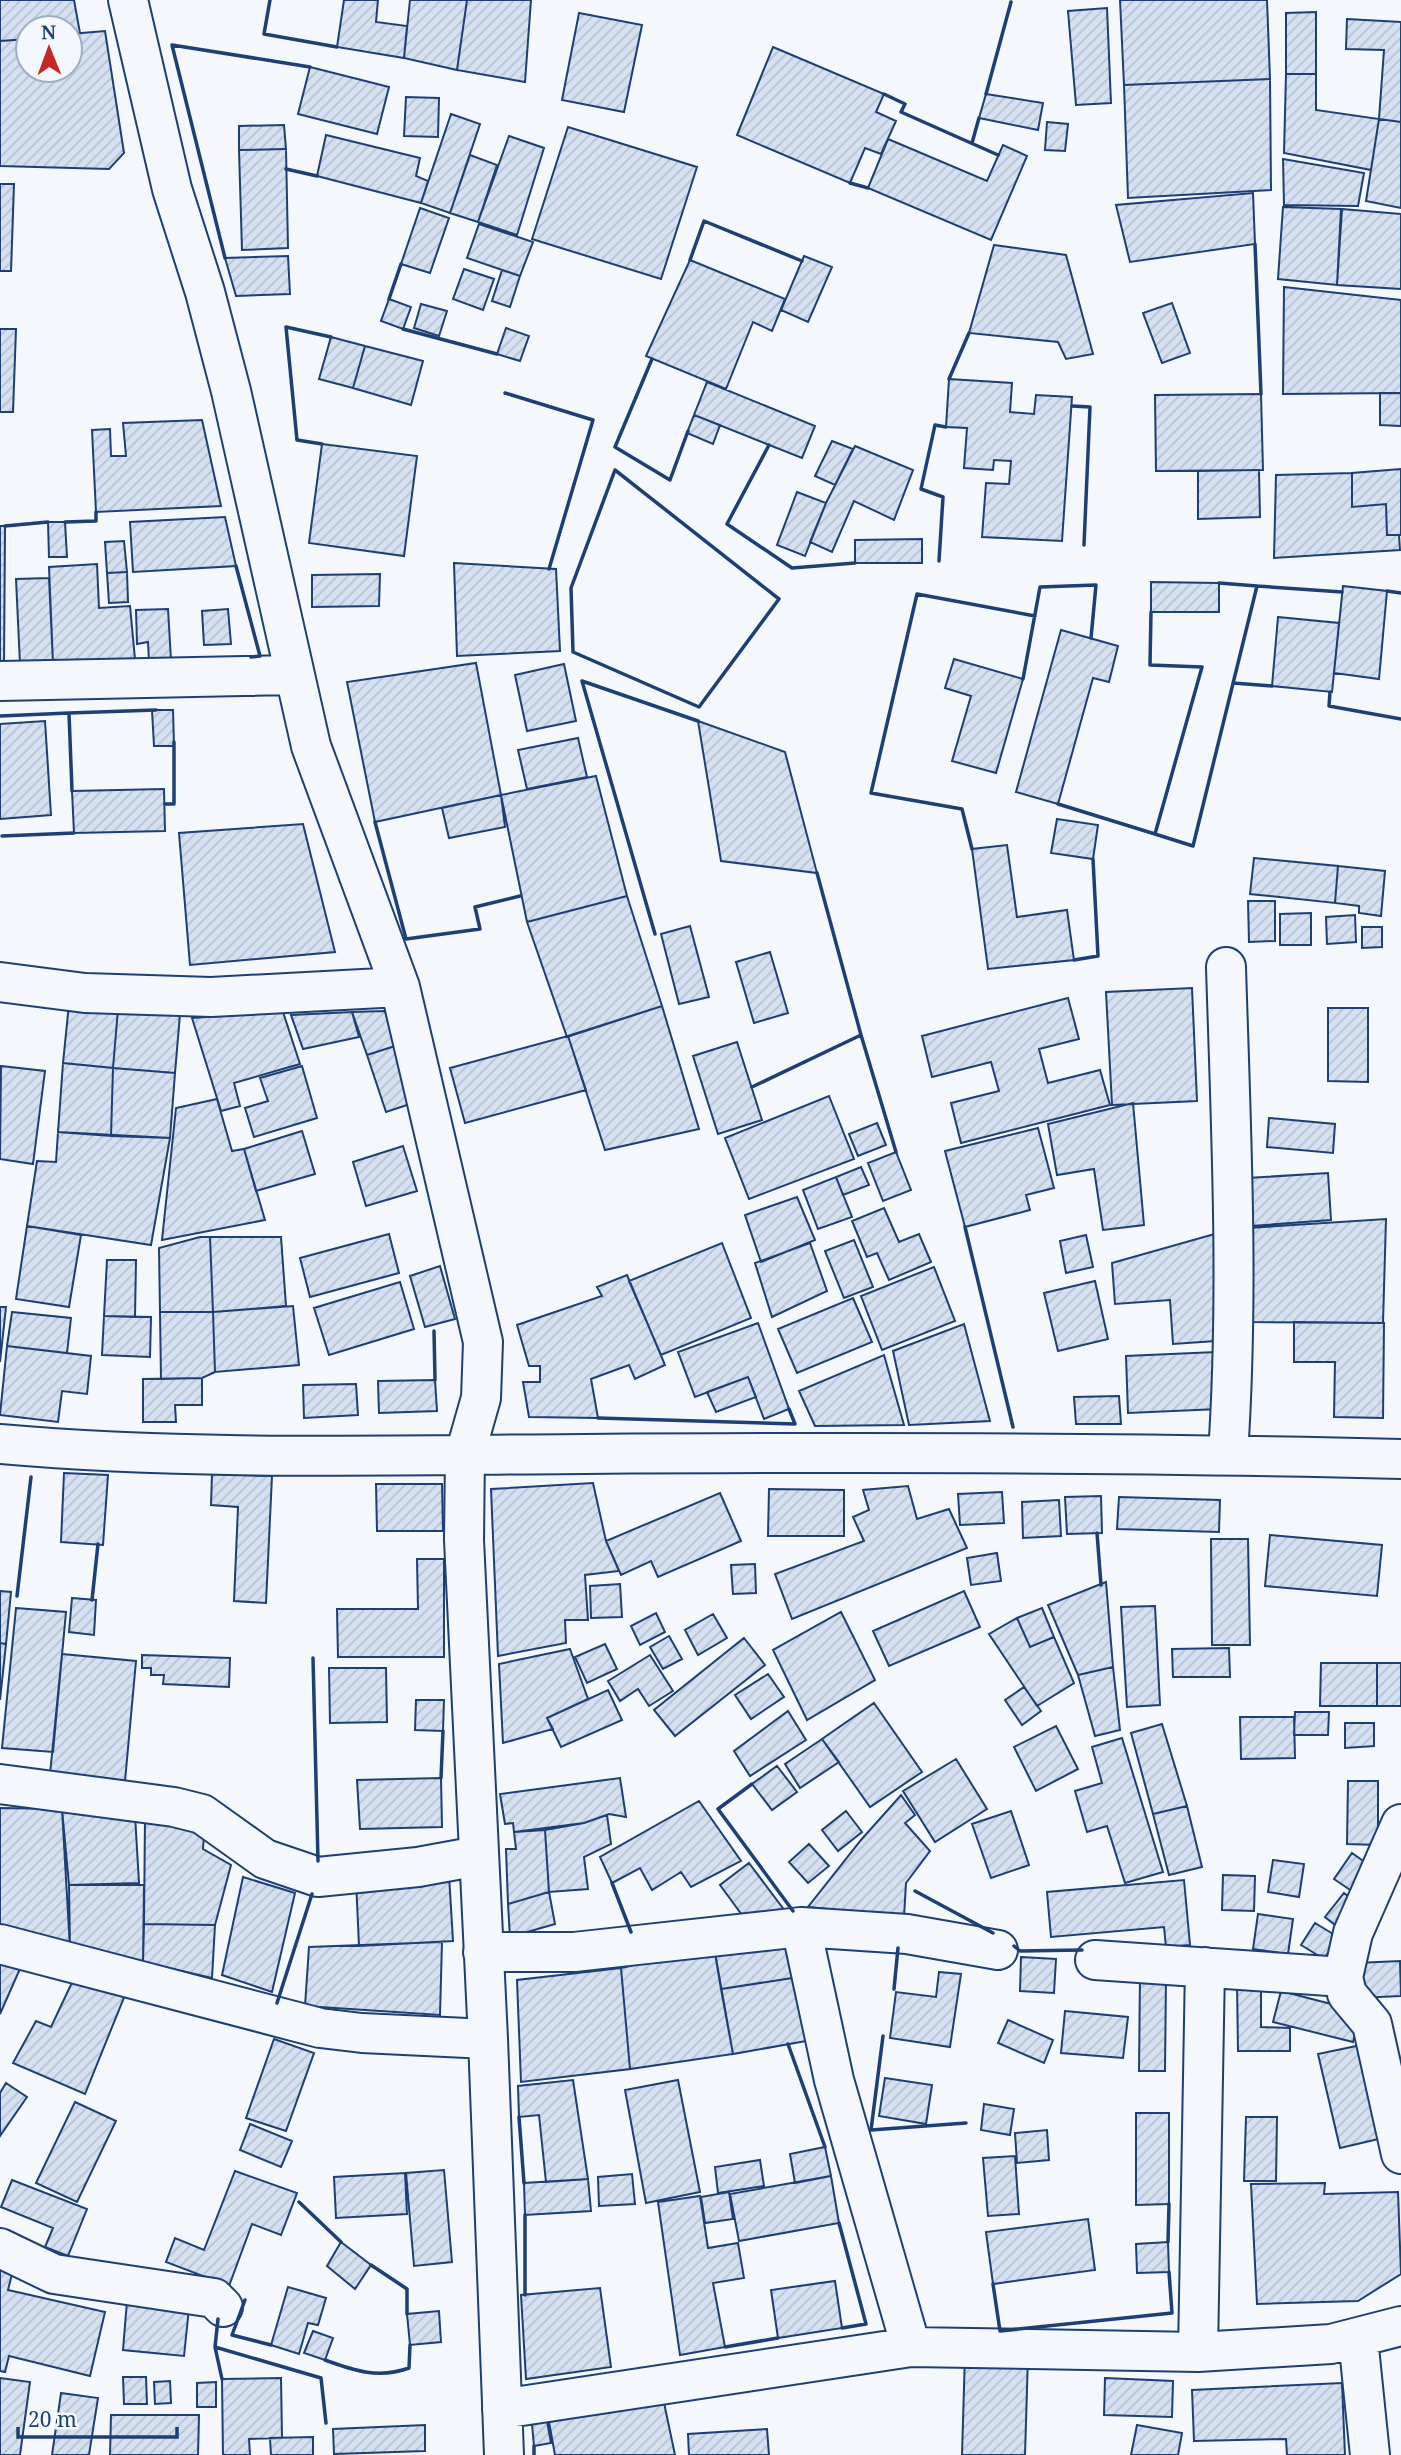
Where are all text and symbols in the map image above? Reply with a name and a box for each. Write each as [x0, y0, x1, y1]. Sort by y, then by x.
north arrow [14, 14, 84, 84]
text: N [41, 19, 56, 45]
scale bar [18, 2396, 177, 2440]
text: 20 m [28, 2405, 77, 2433]

